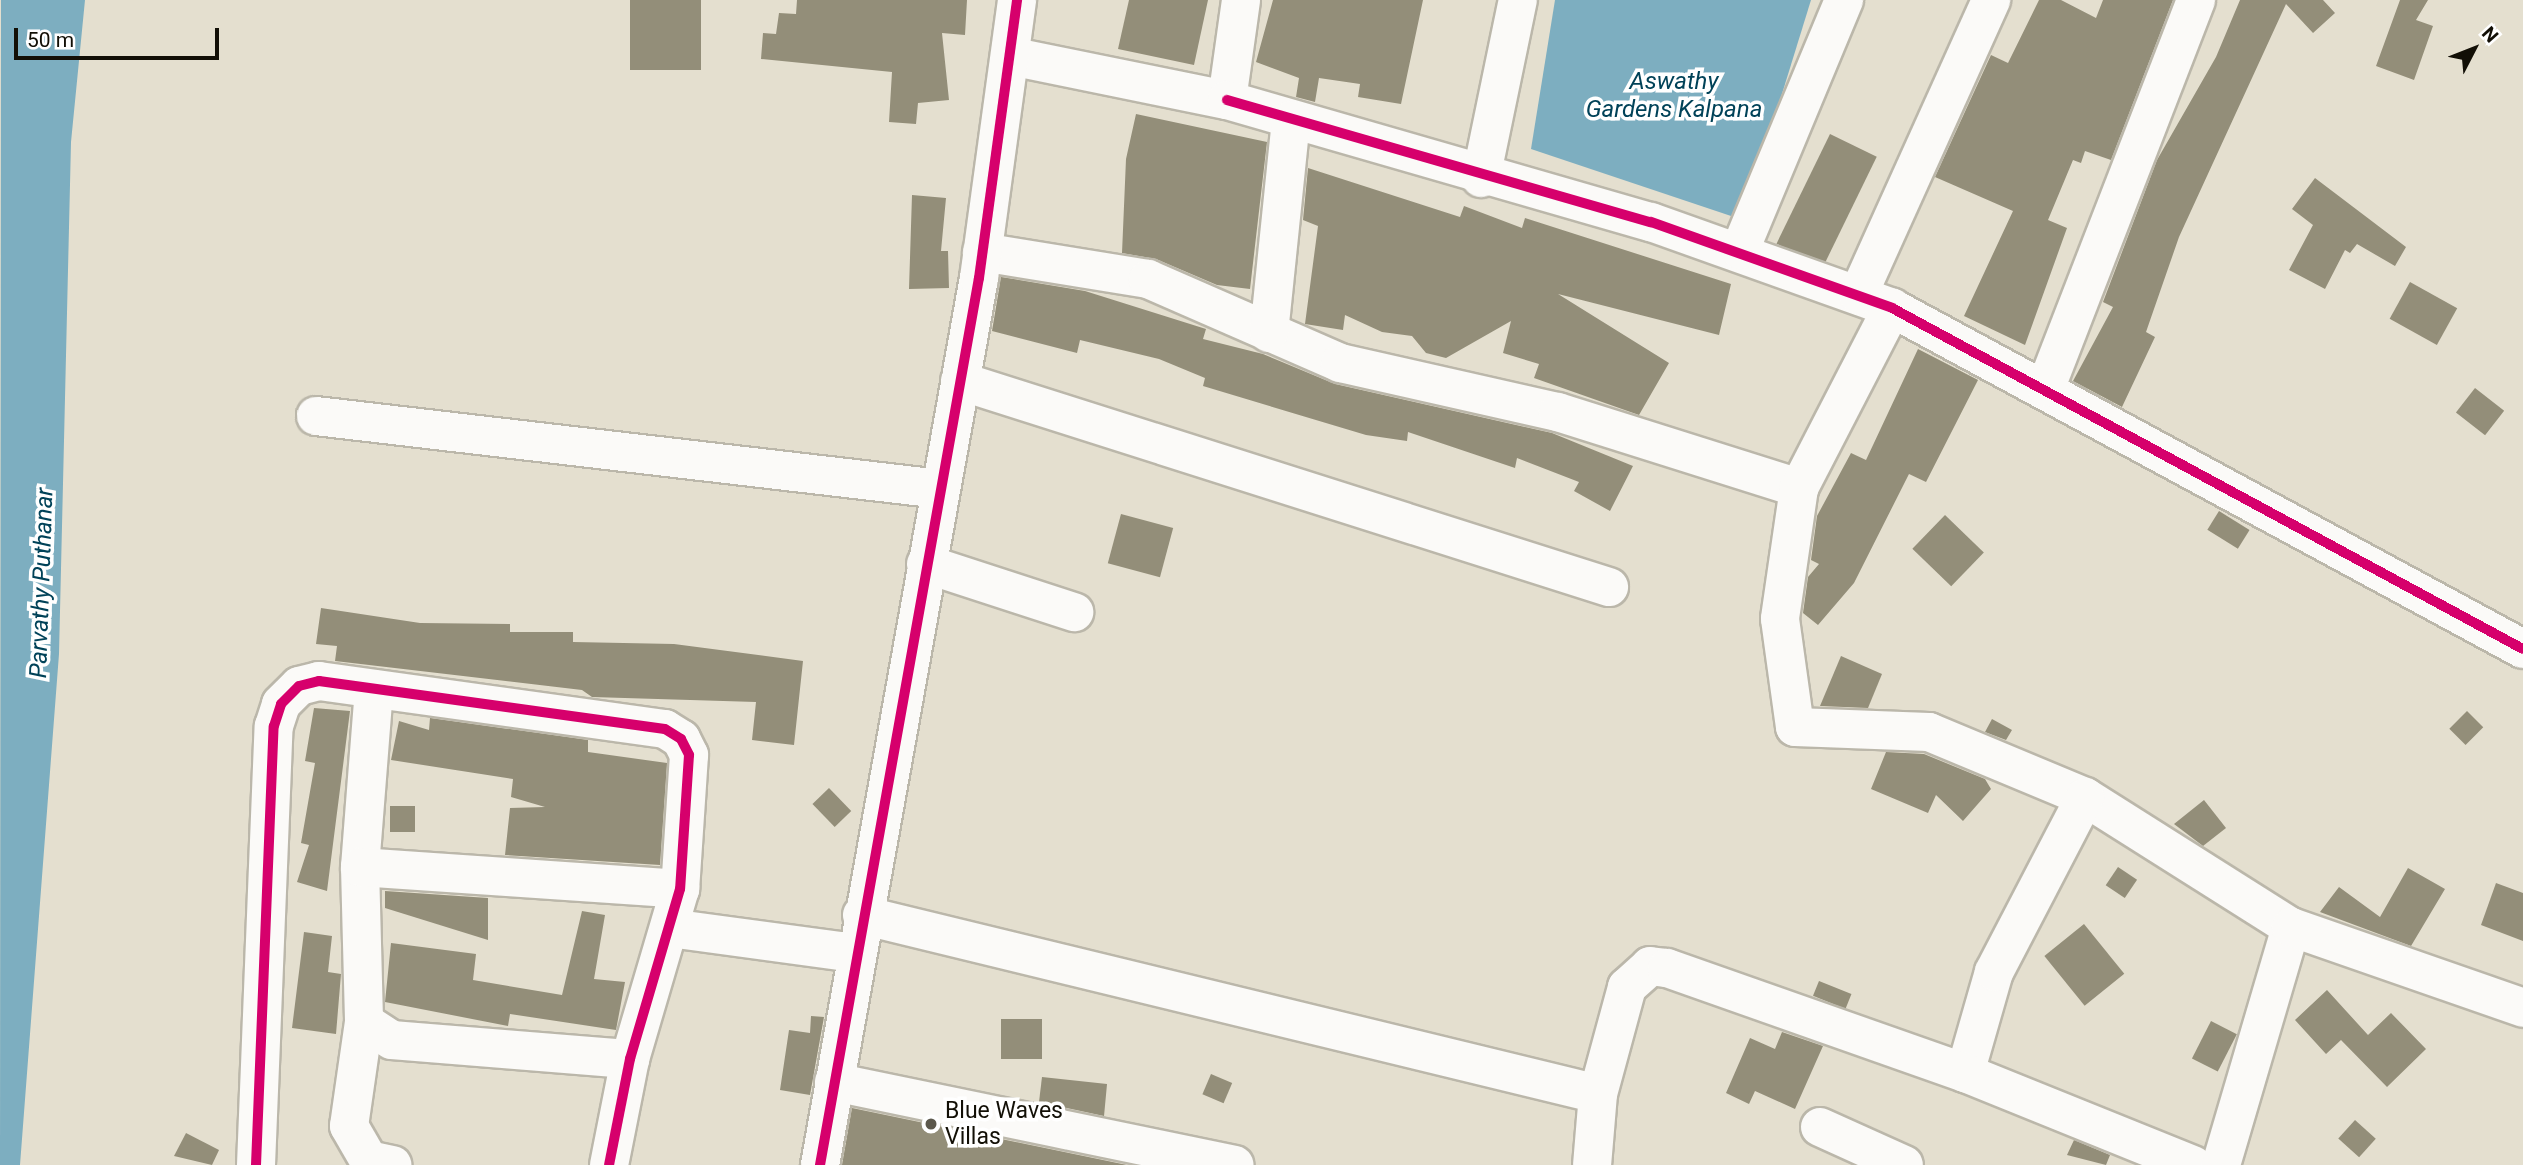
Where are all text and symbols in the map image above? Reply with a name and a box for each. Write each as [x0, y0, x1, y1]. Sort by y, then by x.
scale bar [18, 14, 222, 58]
north arrow [2439, 14, 2509, 84]
text: N [2477, 22, 2503, 47]
text: 50 m [27, 28, 74, 52]
water label: Aswathy Gardens Kalpana [1586, 68, 1762, 124]
water label: Parvathy Puthanar [24, 487, 60, 679]
place label: Blue Waves Villas [945, 1097, 1063, 1151]
marker: Blue Waves Villas [923, 1116, 939, 1132]

